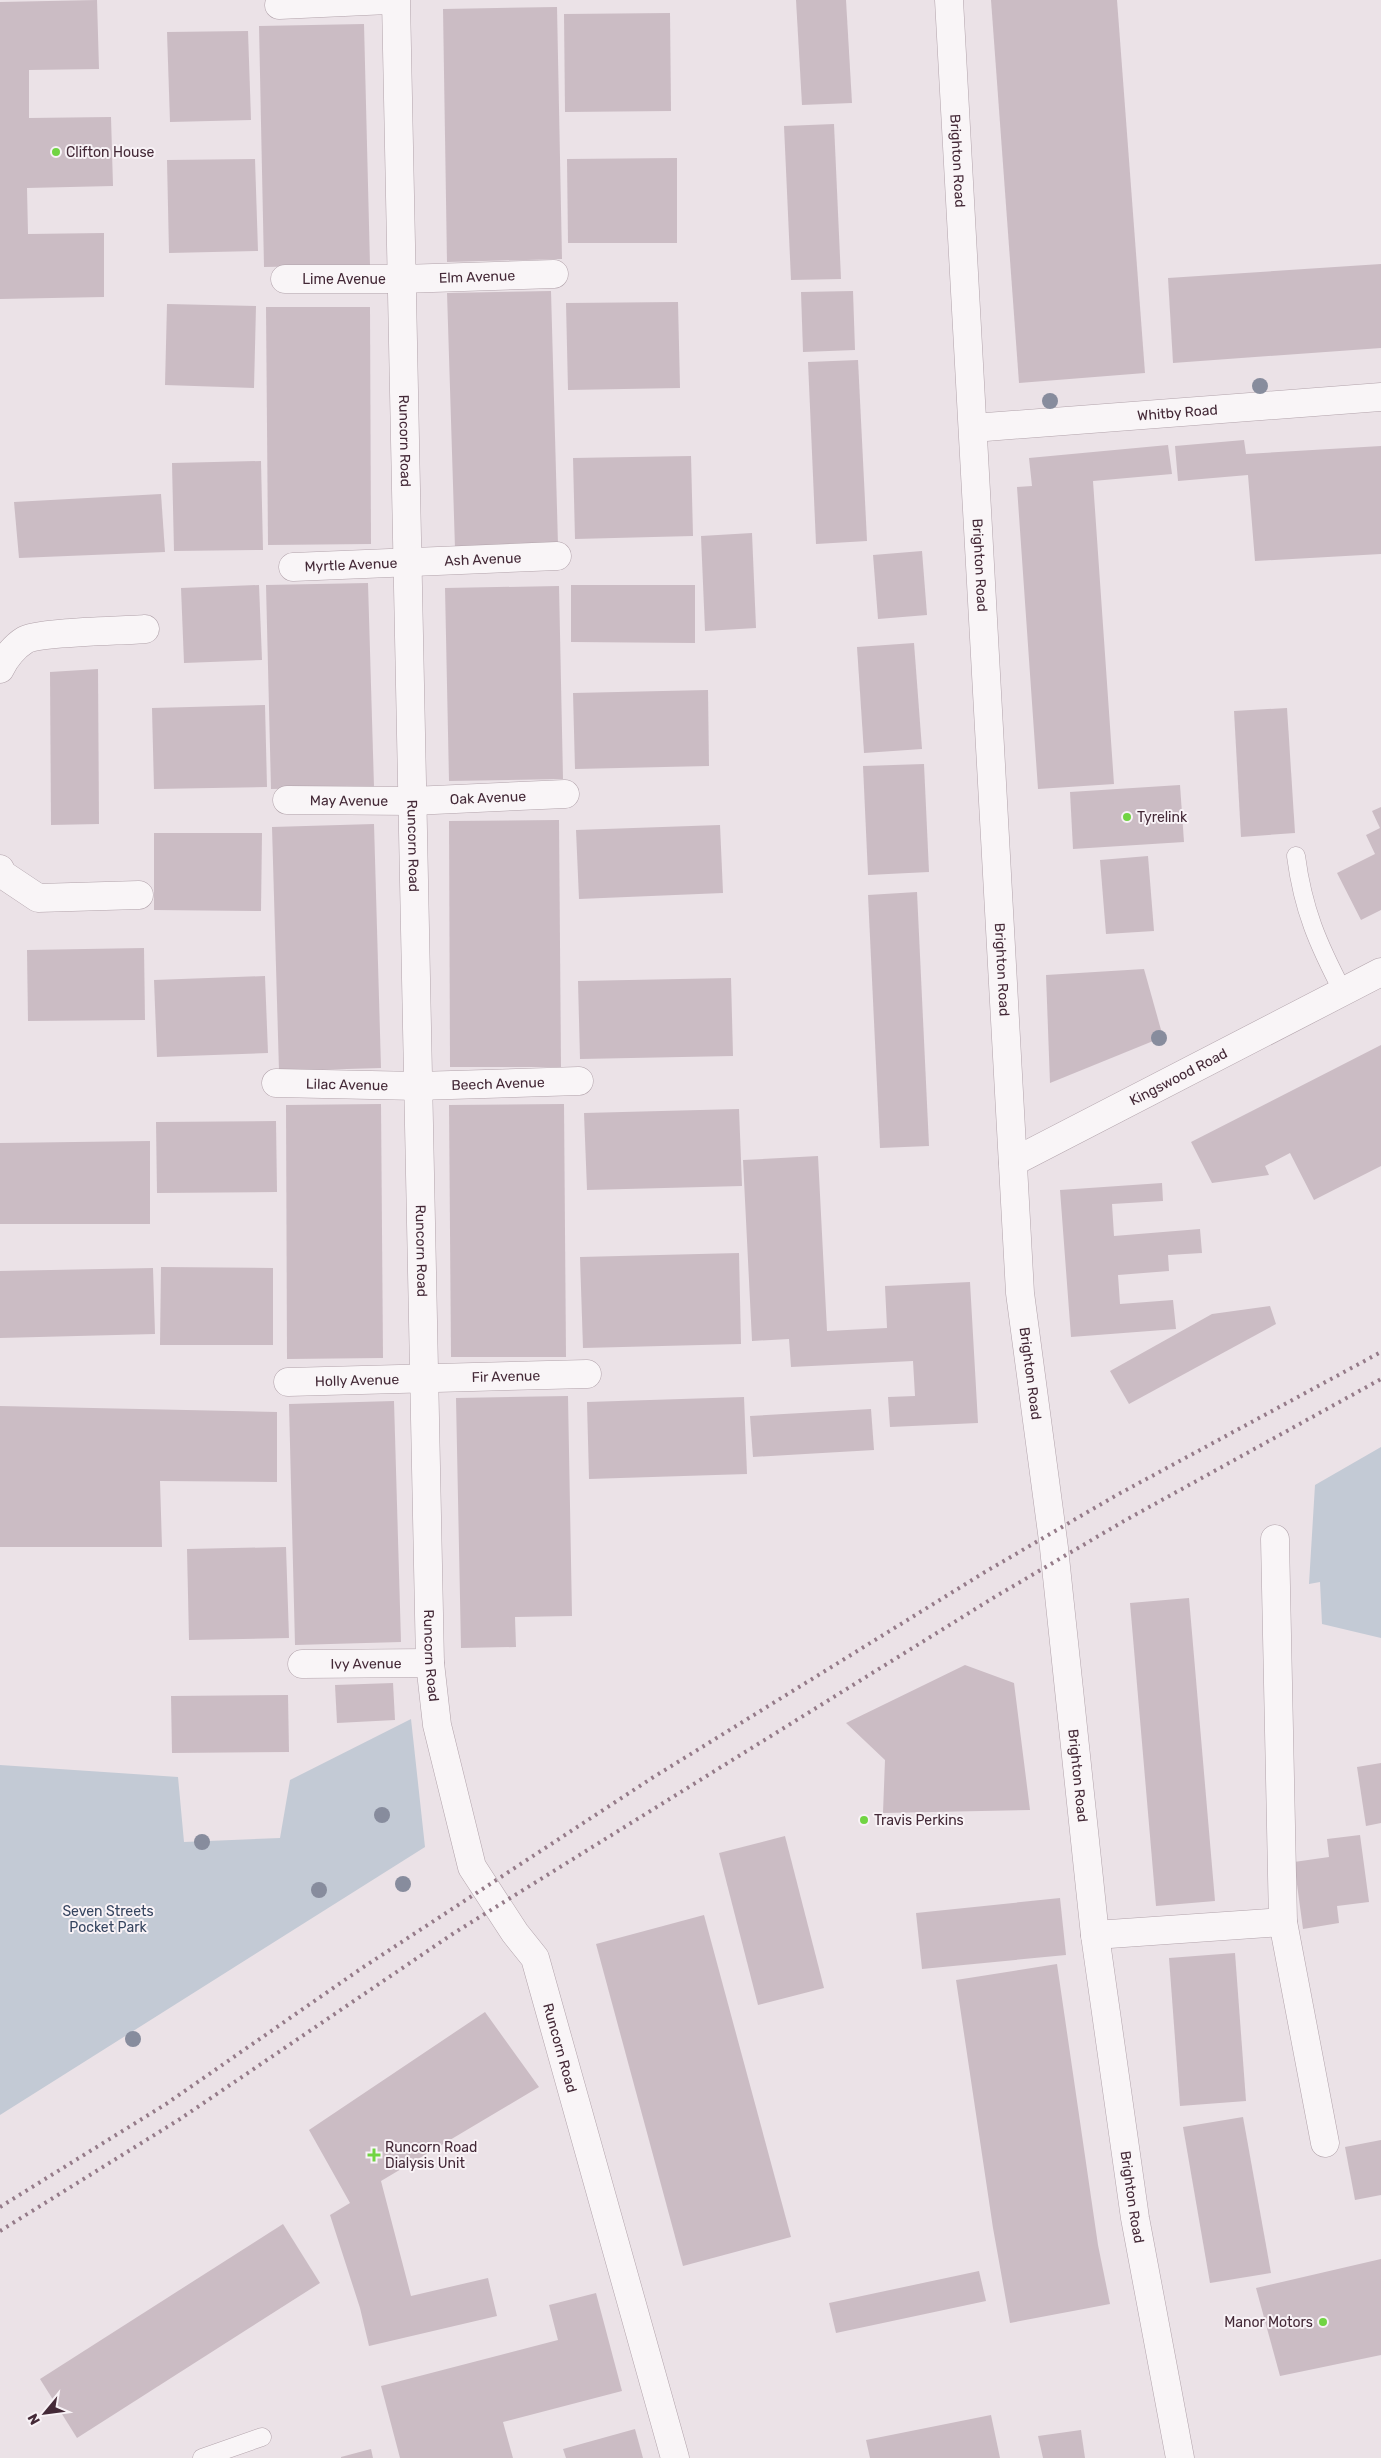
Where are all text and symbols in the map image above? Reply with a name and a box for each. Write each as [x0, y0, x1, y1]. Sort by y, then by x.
street label: Brighton Road [947, 114, 969, 208]
place label: Clifton House [66, 144, 155, 161]
marker: Clifton House [50, 146, 62, 158]
street label: Elm Avenue [438, 267, 516, 286]
street label: Lime Avenue [302, 271, 386, 288]
street label: Runcorn Road [396, 395, 414, 487]
street label: Whitby Road [1137, 401, 1218, 424]
street label: Brighton Road [969, 518, 991, 612]
street label: Ash Avenue [444, 549, 522, 569]
street label: Myrtle Avenue [304, 554, 398, 575]
street label: Oak Avenue [449, 787, 527, 808]
street label: May Avenue [310, 792, 388, 809]
street label: Runcorn Road [404, 799, 423, 892]
place label: Tyrelink [1137, 809, 1188, 826]
marker: Tyrelink [1121, 811, 1133, 823]
street label: Brighton Road [991, 922, 1013, 1017]
street label: Kingswood Road [1127, 1044, 1230, 1109]
street label: Beech Avenue [451, 1074, 545, 1093]
street label: Lilac Avenue [306, 1075, 388, 1094]
street label: Runcorn Road [412, 1204, 431, 1297]
street label: Brighton Road [1016, 1326, 1045, 1421]
street label: Fir Avenue [471, 1367, 541, 1386]
street label: Holly Avenue [315, 1371, 400, 1390]
street label: Runcorn Road [420, 1609, 443, 1703]
street label: Ivy Avenue [330, 1655, 402, 1672]
street label: Brighton Road [1065, 1728, 1091, 1823]
place label: Travis Perkins [874, 1812, 964, 1829]
marker: Travis Perkins [858, 1814, 870, 1826]
park label: Seven Streets Pocket Park [62, 1903, 154, 1936]
street label: Runcorn Road [540, 2001, 581, 2095]
place label: Runcorn Road Dialysis Unit [385, 2139, 477, 2172]
marker: Runcorn Road Dialysis Unit [367, 2148, 381, 2162]
street label: Brighton Road [1117, 2150, 1148, 2245]
place label: Manor Motors [1224, 2314, 1313, 2331]
marker: Manor Motors [1317, 2316, 1329, 2328]
north arrow [20, 2388, 70, 2438]
text: N [24, 2411, 44, 2428]

